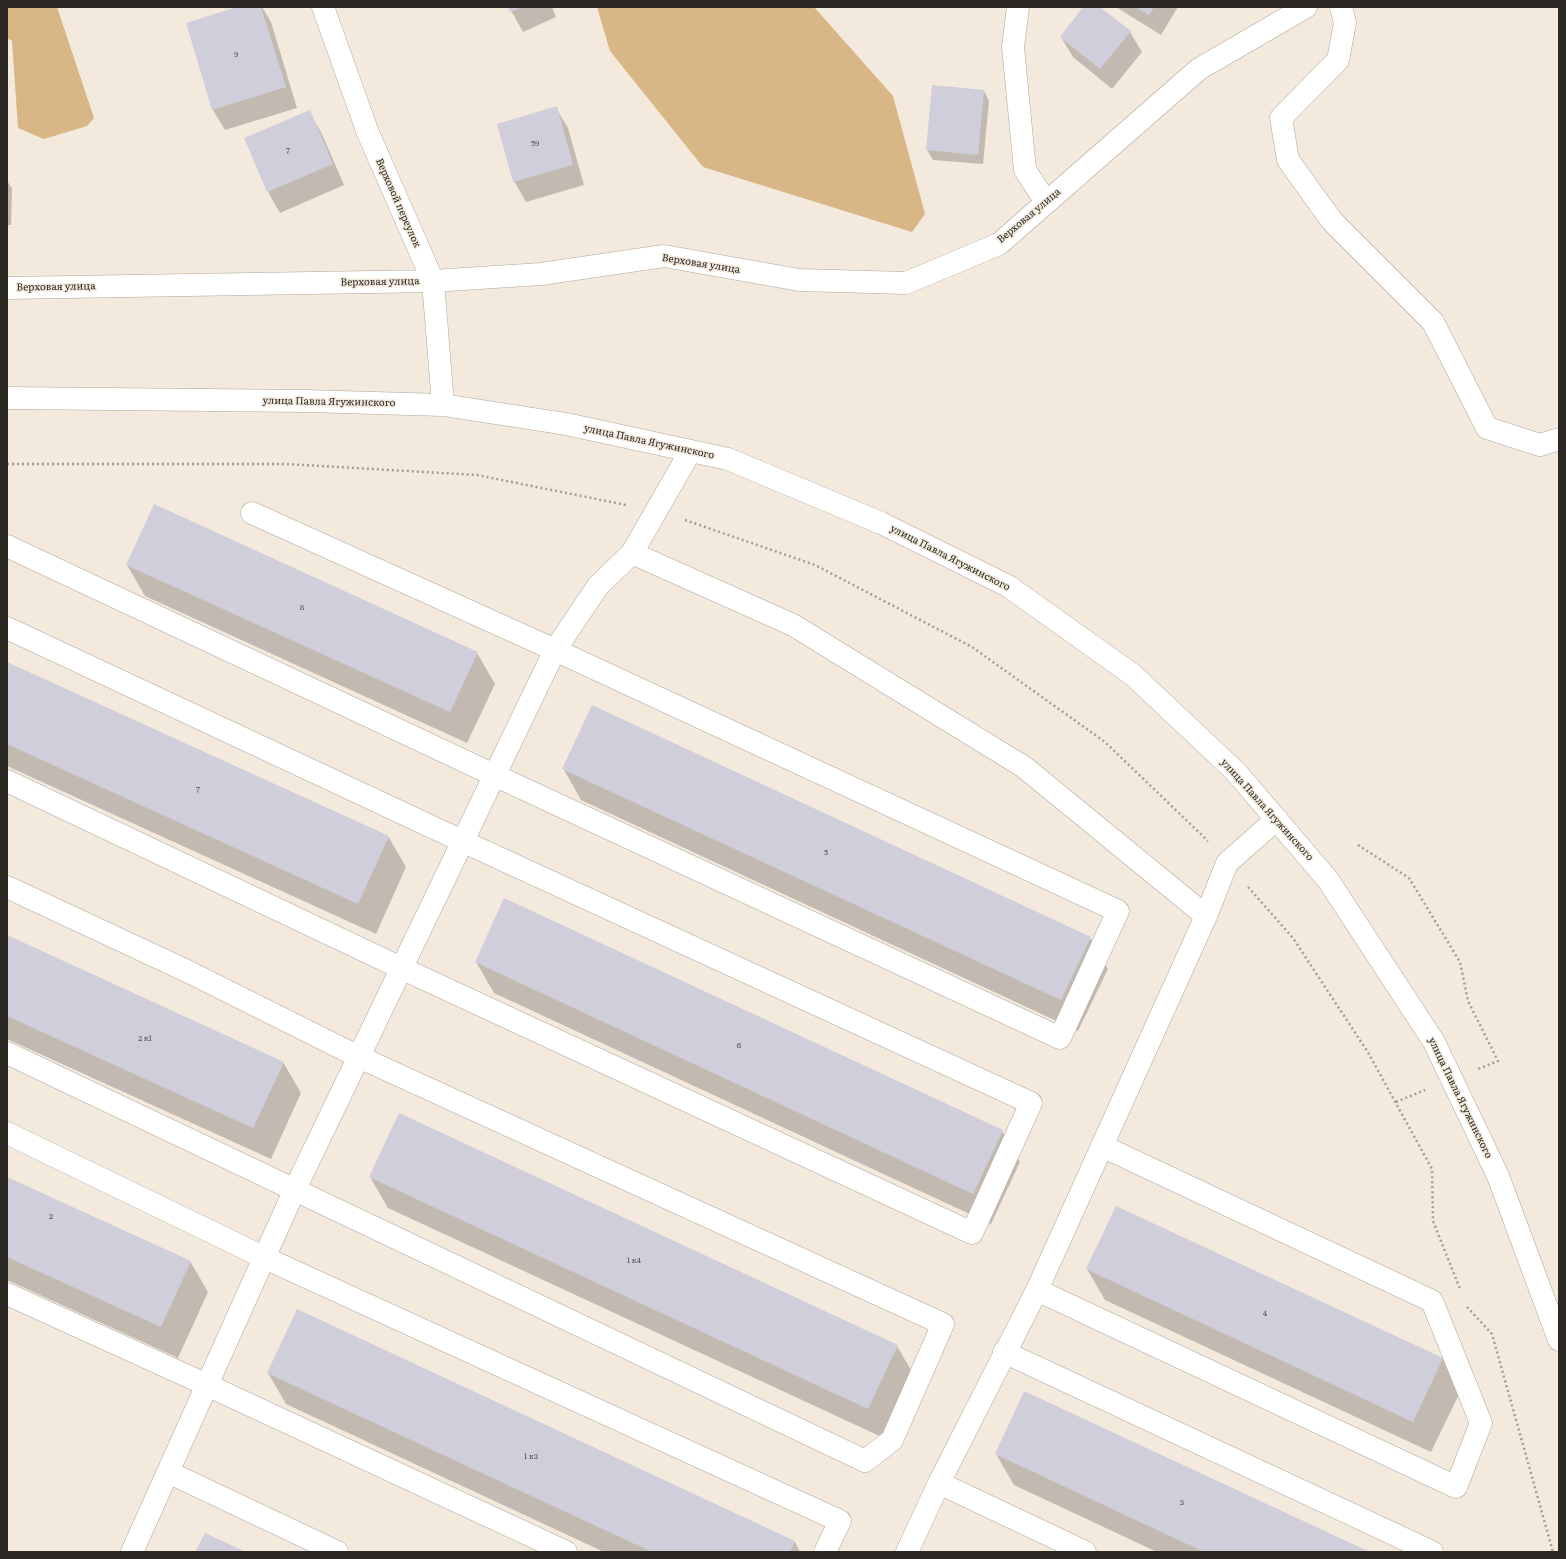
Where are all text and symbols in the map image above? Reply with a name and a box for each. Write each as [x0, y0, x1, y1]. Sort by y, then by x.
house number: 9 [234, 50, 238, 60]
house number: 59 [531, 139, 539, 149]
house number: 7 [286, 146, 290, 156]
street label: Верховой переулок [373, 157, 423, 249]
street label: Верховая улица [995, 186, 1063, 246]
street label: Верховая улица [661, 252, 741, 276]
street label: Верховая улица [340, 275, 420, 289]
street label: Верховая улица [16, 280, 96, 294]
street label: улица Павла Ягужинского [262, 395, 396, 409]
street label: улица Павла Ягужинского [583, 422, 715, 462]
street label: улица Павла Ягужинского [888, 522, 1012, 594]
house number: 8 [300, 603, 304, 613]
street label: улица Павла Ягужинского [1218, 757, 1316, 863]
house number: 7 [196, 785, 200, 795]
house number: 5 [824, 848, 828, 858]
house number: 2 к1 [138, 1034, 152, 1044]
street label: улица Павла Ягужинского [1425, 1036, 1495, 1160]
house number: 6 [737, 1041, 741, 1051]
house number: 2 [49, 1212, 53, 1222]
house number: 1 к4 [627, 1256, 641, 1266]
house number: 4 [1263, 1309, 1267, 1319]
house number: 1 к3 [524, 1452, 538, 1462]
house number: 3 [1180, 1498, 1184, 1508]

